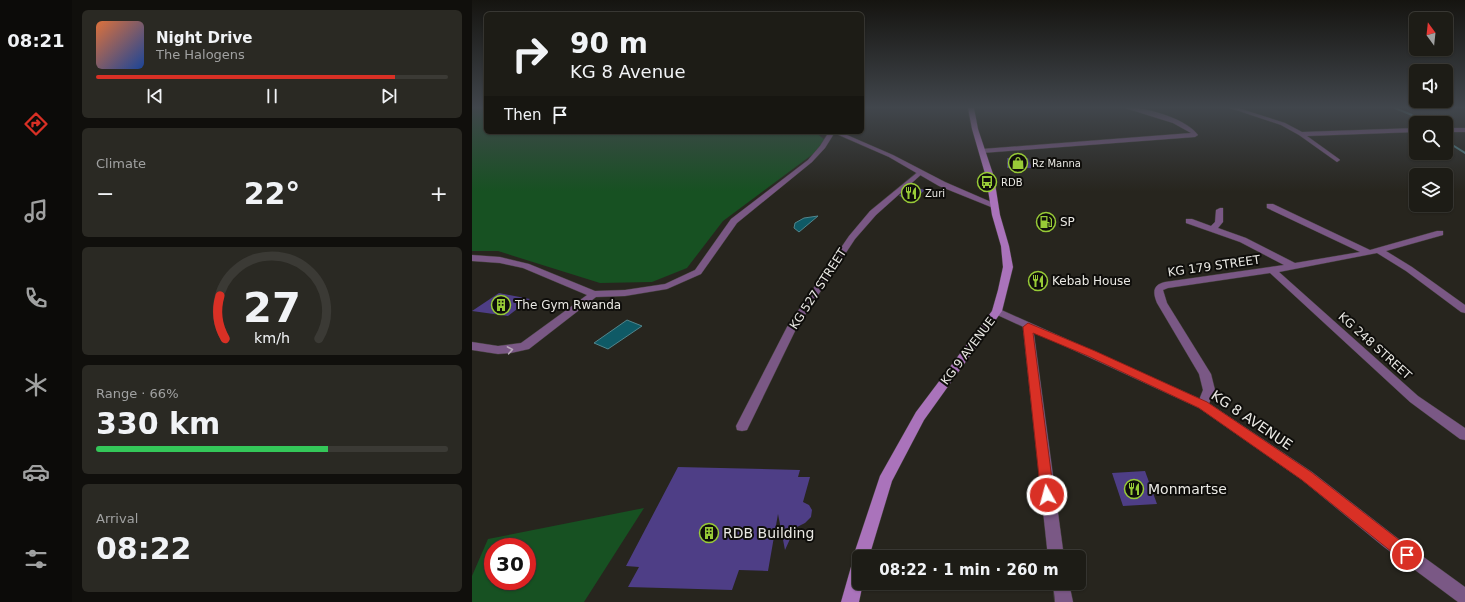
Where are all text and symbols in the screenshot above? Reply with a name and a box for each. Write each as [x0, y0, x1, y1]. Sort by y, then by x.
north arrow [1409, 12, 1453, 56]
map controls [1409, 12, 1453, 212]
text: 90 m [570, 27, 648, 60]
icon: right [504, 28, 556, 80]
text: Night Drive [156, 29, 252, 47]
text: 08:21 [7, 30, 65, 51]
text: The Halogens [156, 47, 245, 62]
text: KG 8 Avenue [570, 61, 686, 82]
button: sound [1409, 64, 1453, 108]
icon: previous [144, 85, 166, 107]
icon: pause [261, 85, 283, 107]
icon: next [378, 85, 400, 107]
icon: arrive [549, 104, 571, 126]
text: Then [504, 106, 541, 124]
icon: directions [22, 110, 50, 138]
button: search [1409, 116, 1453, 160]
shop icon: Rz Manna [1007, 152, 1029, 174]
text: Climate [96, 156, 146, 171]
place label: Rz Manna [1032, 158, 1081, 169]
button: layers [1409, 168, 1453, 212]
bus stop icon: RDB [976, 171, 998, 193]
text: 22° [244, 176, 300, 211]
place label: RDB [1001, 177, 1023, 188]
text: − [96, 181, 114, 206]
text: + [430, 181, 448, 206]
restaurant icon: Zuri [900, 182, 922, 204]
place label: Zuri [925, 188, 945, 199]
icon: music [22, 197, 50, 225]
fuel station icon: SP [1035, 211, 1057, 233]
place label: SP [1060, 215, 1075, 229]
street label: KG 527 STREET [787, 245, 850, 332]
street label: KG 179 STREET [1167, 252, 1262, 279]
restaurant icon: Kebab House [1027, 270, 1049, 292]
place label: Kebab House [1052, 274, 1131, 288]
text: 27 [243, 283, 301, 332]
icon: phone [22, 284, 50, 312]
building icon: The Gym Rwanda [490, 294, 512, 316]
place label: The Gym Rwanda [514, 298, 621, 312]
street label: KG 248 STREET [1336, 310, 1415, 383]
street label: KG 9 AVENUE [938, 314, 998, 388]
text: km/h [254, 330, 290, 346]
one-way arrow [507, 346, 514, 354]
icon: climate [22, 371, 50, 399]
text: Range · 66% [96, 386, 179, 401]
street label: KG 8 AVENUE [1208, 387, 1296, 453]
text: 330 km [96, 406, 220, 441]
icon: car [22, 458, 50, 486]
position arrow [1026, 474, 1068, 516]
restaurant icon: Monmartse [1123, 478, 1145, 500]
place label: Monmartse [1148, 481, 1227, 497]
text: Arrival [96, 511, 138, 526]
building icon: RDB Building [698, 522, 720, 544]
place label: RDB Building [723, 525, 814, 541]
text: 08:22 [96, 531, 192, 566]
speed limit sign: 30 [484, 538, 536, 590]
pin [1390, 538, 1424, 572]
icon: arrive [1396, 544, 1418, 566]
icon: filters [22, 545, 50, 573]
text: 08:22 · 1 min · 260 m [879, 561, 1059, 579]

